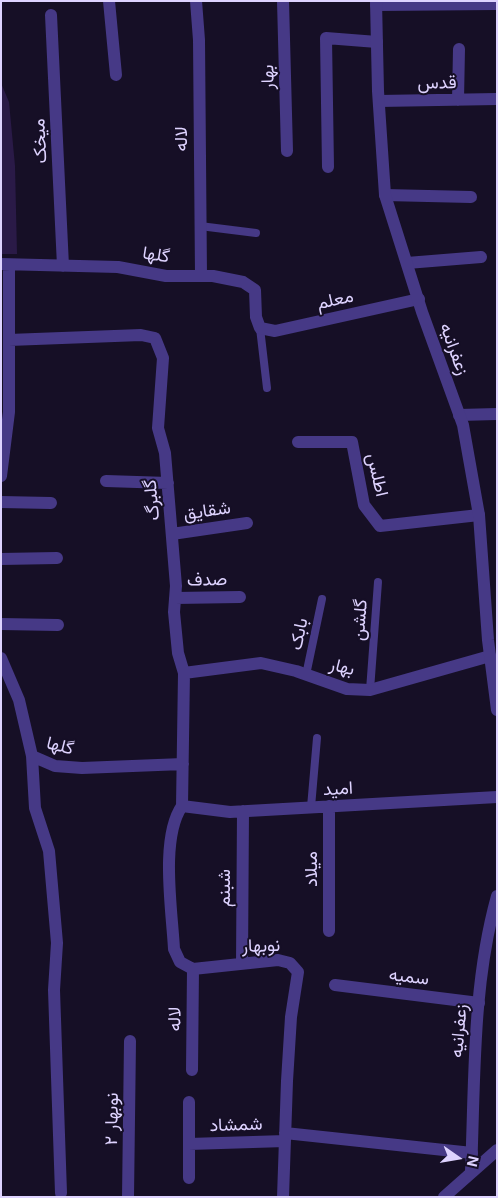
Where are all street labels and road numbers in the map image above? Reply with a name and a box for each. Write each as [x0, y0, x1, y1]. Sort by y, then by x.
street label: بهار [257, 64, 279, 90]
street label: قدس [417, 72, 457, 94]
street label: میخک [28, 118, 52, 164]
street label: لاله [171, 127, 193, 151]
street label: گلها [141, 242, 171, 268]
street label: معلم [315, 285, 355, 315]
street label: زعفرانیه [435, 320, 473, 378]
street label: اطلس [362, 451, 392, 499]
street label: گلبرگ [139, 479, 165, 521]
street label: شقایق [182, 497, 232, 525]
street label: صدف [187, 569, 227, 591]
street label: گلشن [348, 598, 372, 642]
street label: بابک [285, 616, 313, 652]
street label: بهار [327, 653, 357, 681]
street label: گلها [44, 732, 76, 760]
street label: امید [323, 777, 353, 801]
street label: میلاد [301, 851, 323, 887]
street label: شبنم [214, 869, 236, 907]
street label: نوبهار [241, 935, 281, 957]
street label: سمیه [388, 964, 430, 990]
street label: زعفرانیه [446, 1003, 472, 1059]
street label: لاله [164, 1006, 186, 1032]
street label: نوبهار ۲ [101, 1092, 123, 1146]
street label: شمشاد [209, 1113, 263, 1137]

